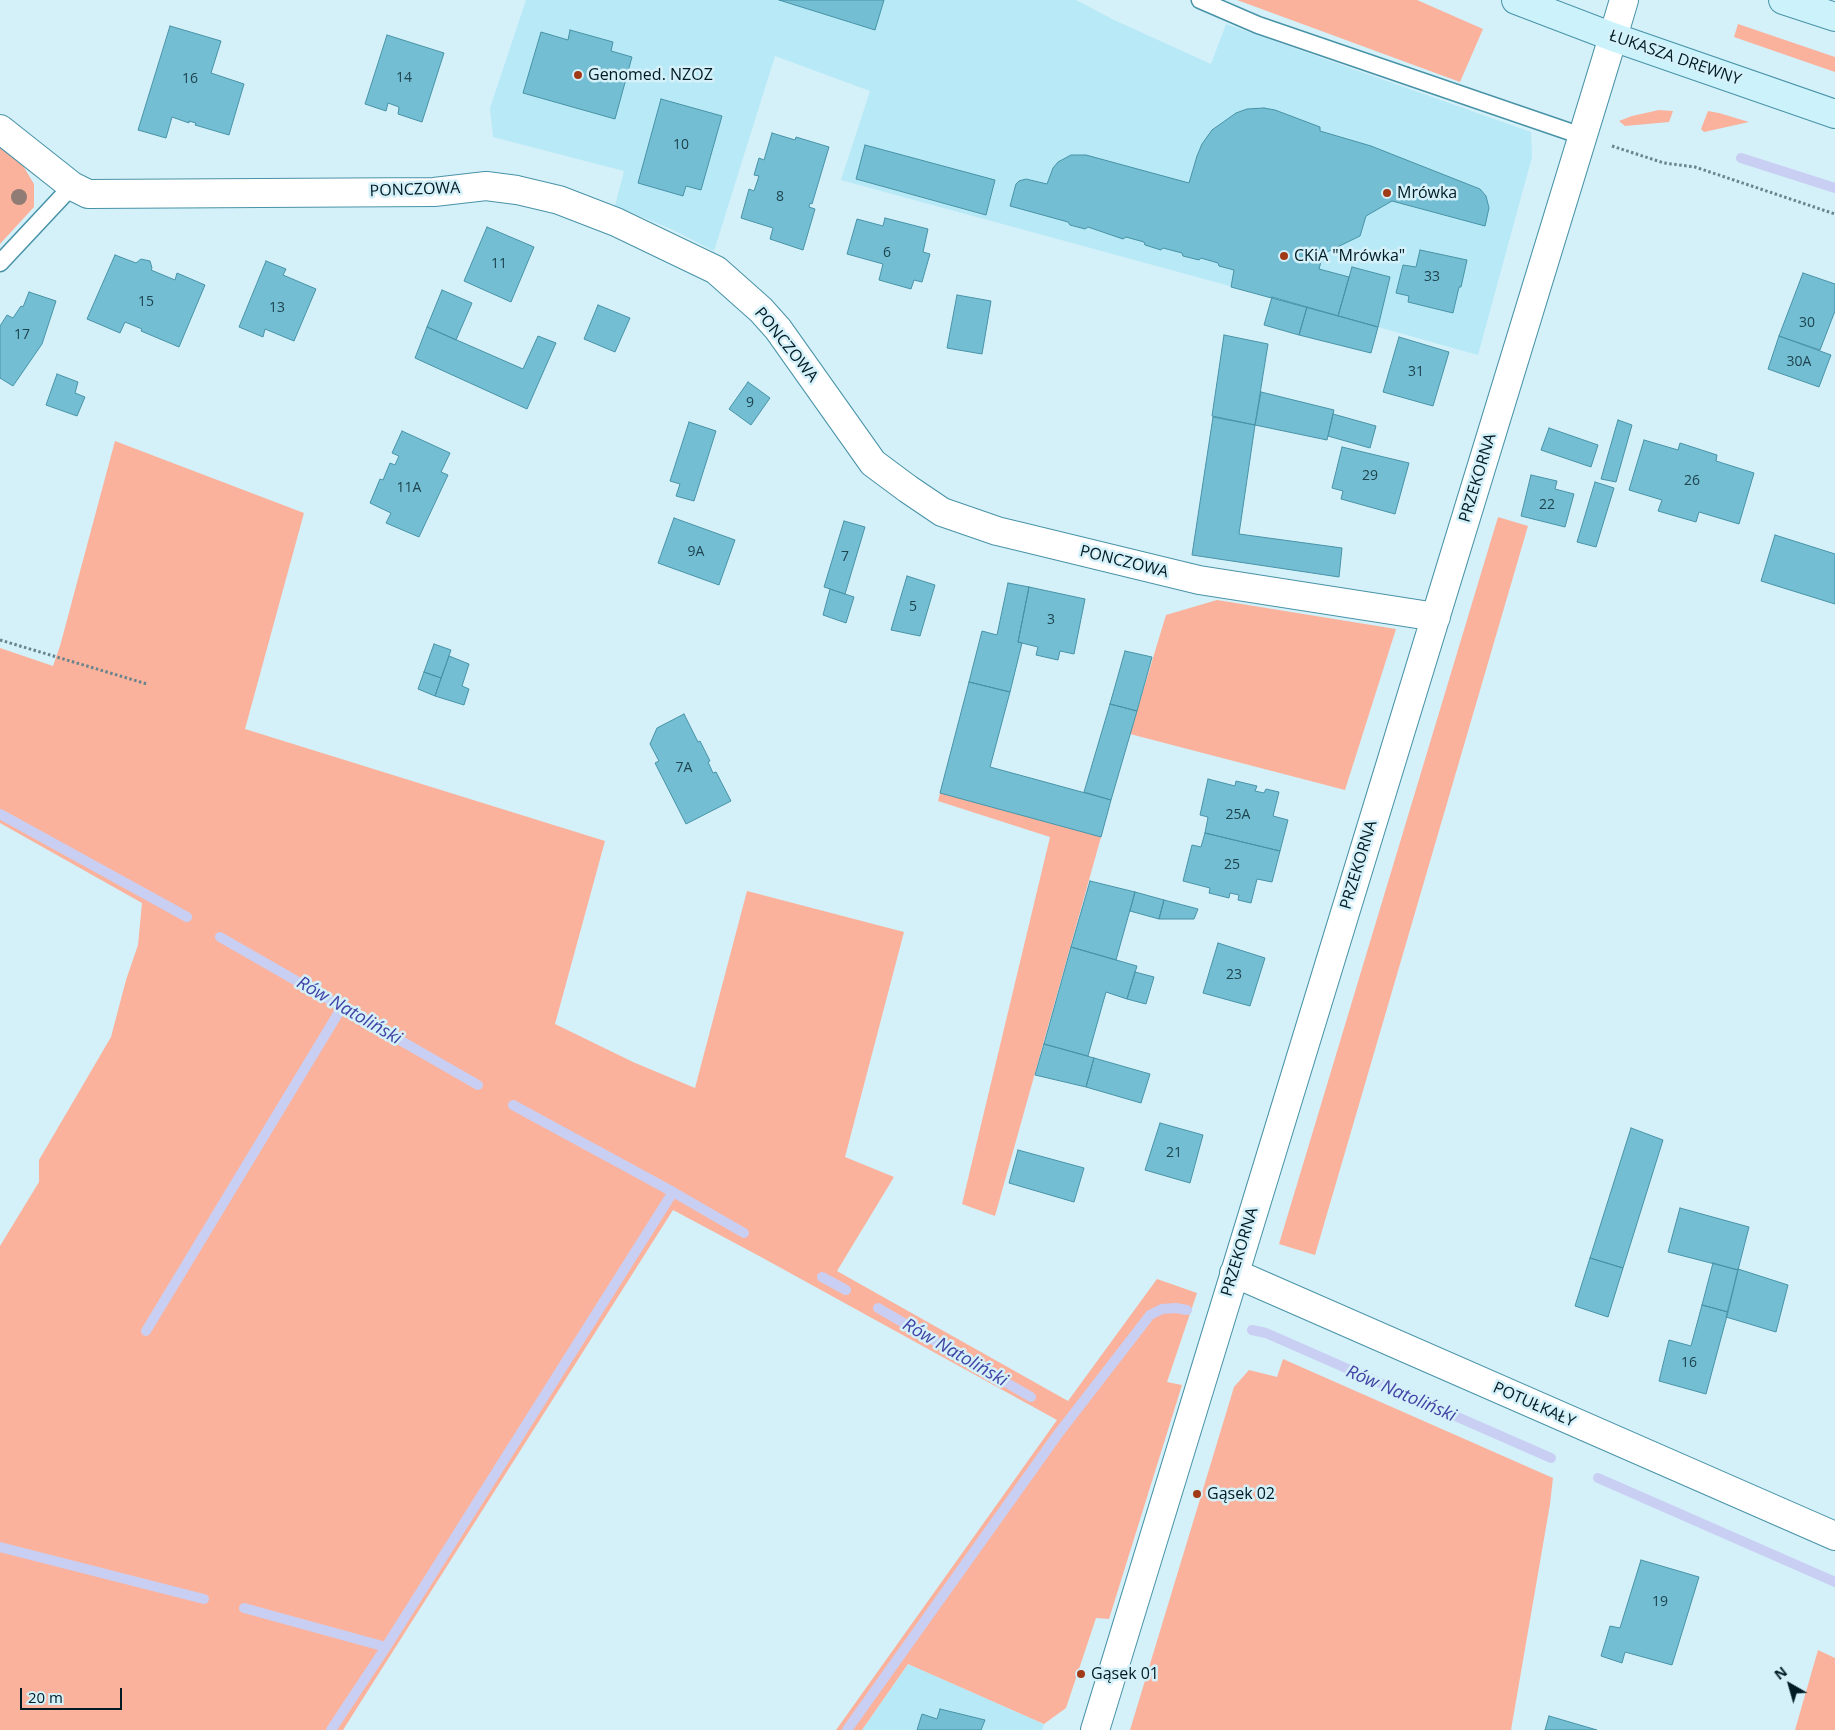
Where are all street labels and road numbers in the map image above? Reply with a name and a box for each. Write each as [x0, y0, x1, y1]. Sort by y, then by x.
street label: ŁUKASZA DREWNY [1607, 26, 1743, 90]
street label: PONCZOWA [369, 179, 461, 201]
street label: PONCZOWA [750, 304, 822, 386]
street label: PRZEKORNA [1455, 431, 1501, 525]
street label: PONCZOWA [1078, 542, 1170, 582]
street label: PRZEKORNA [1336, 818, 1382, 912]
street label: PRZEKORNA [1217, 1205, 1263, 1299]
street label: POTUŁKAŁY [1490, 1378, 1578, 1432]

